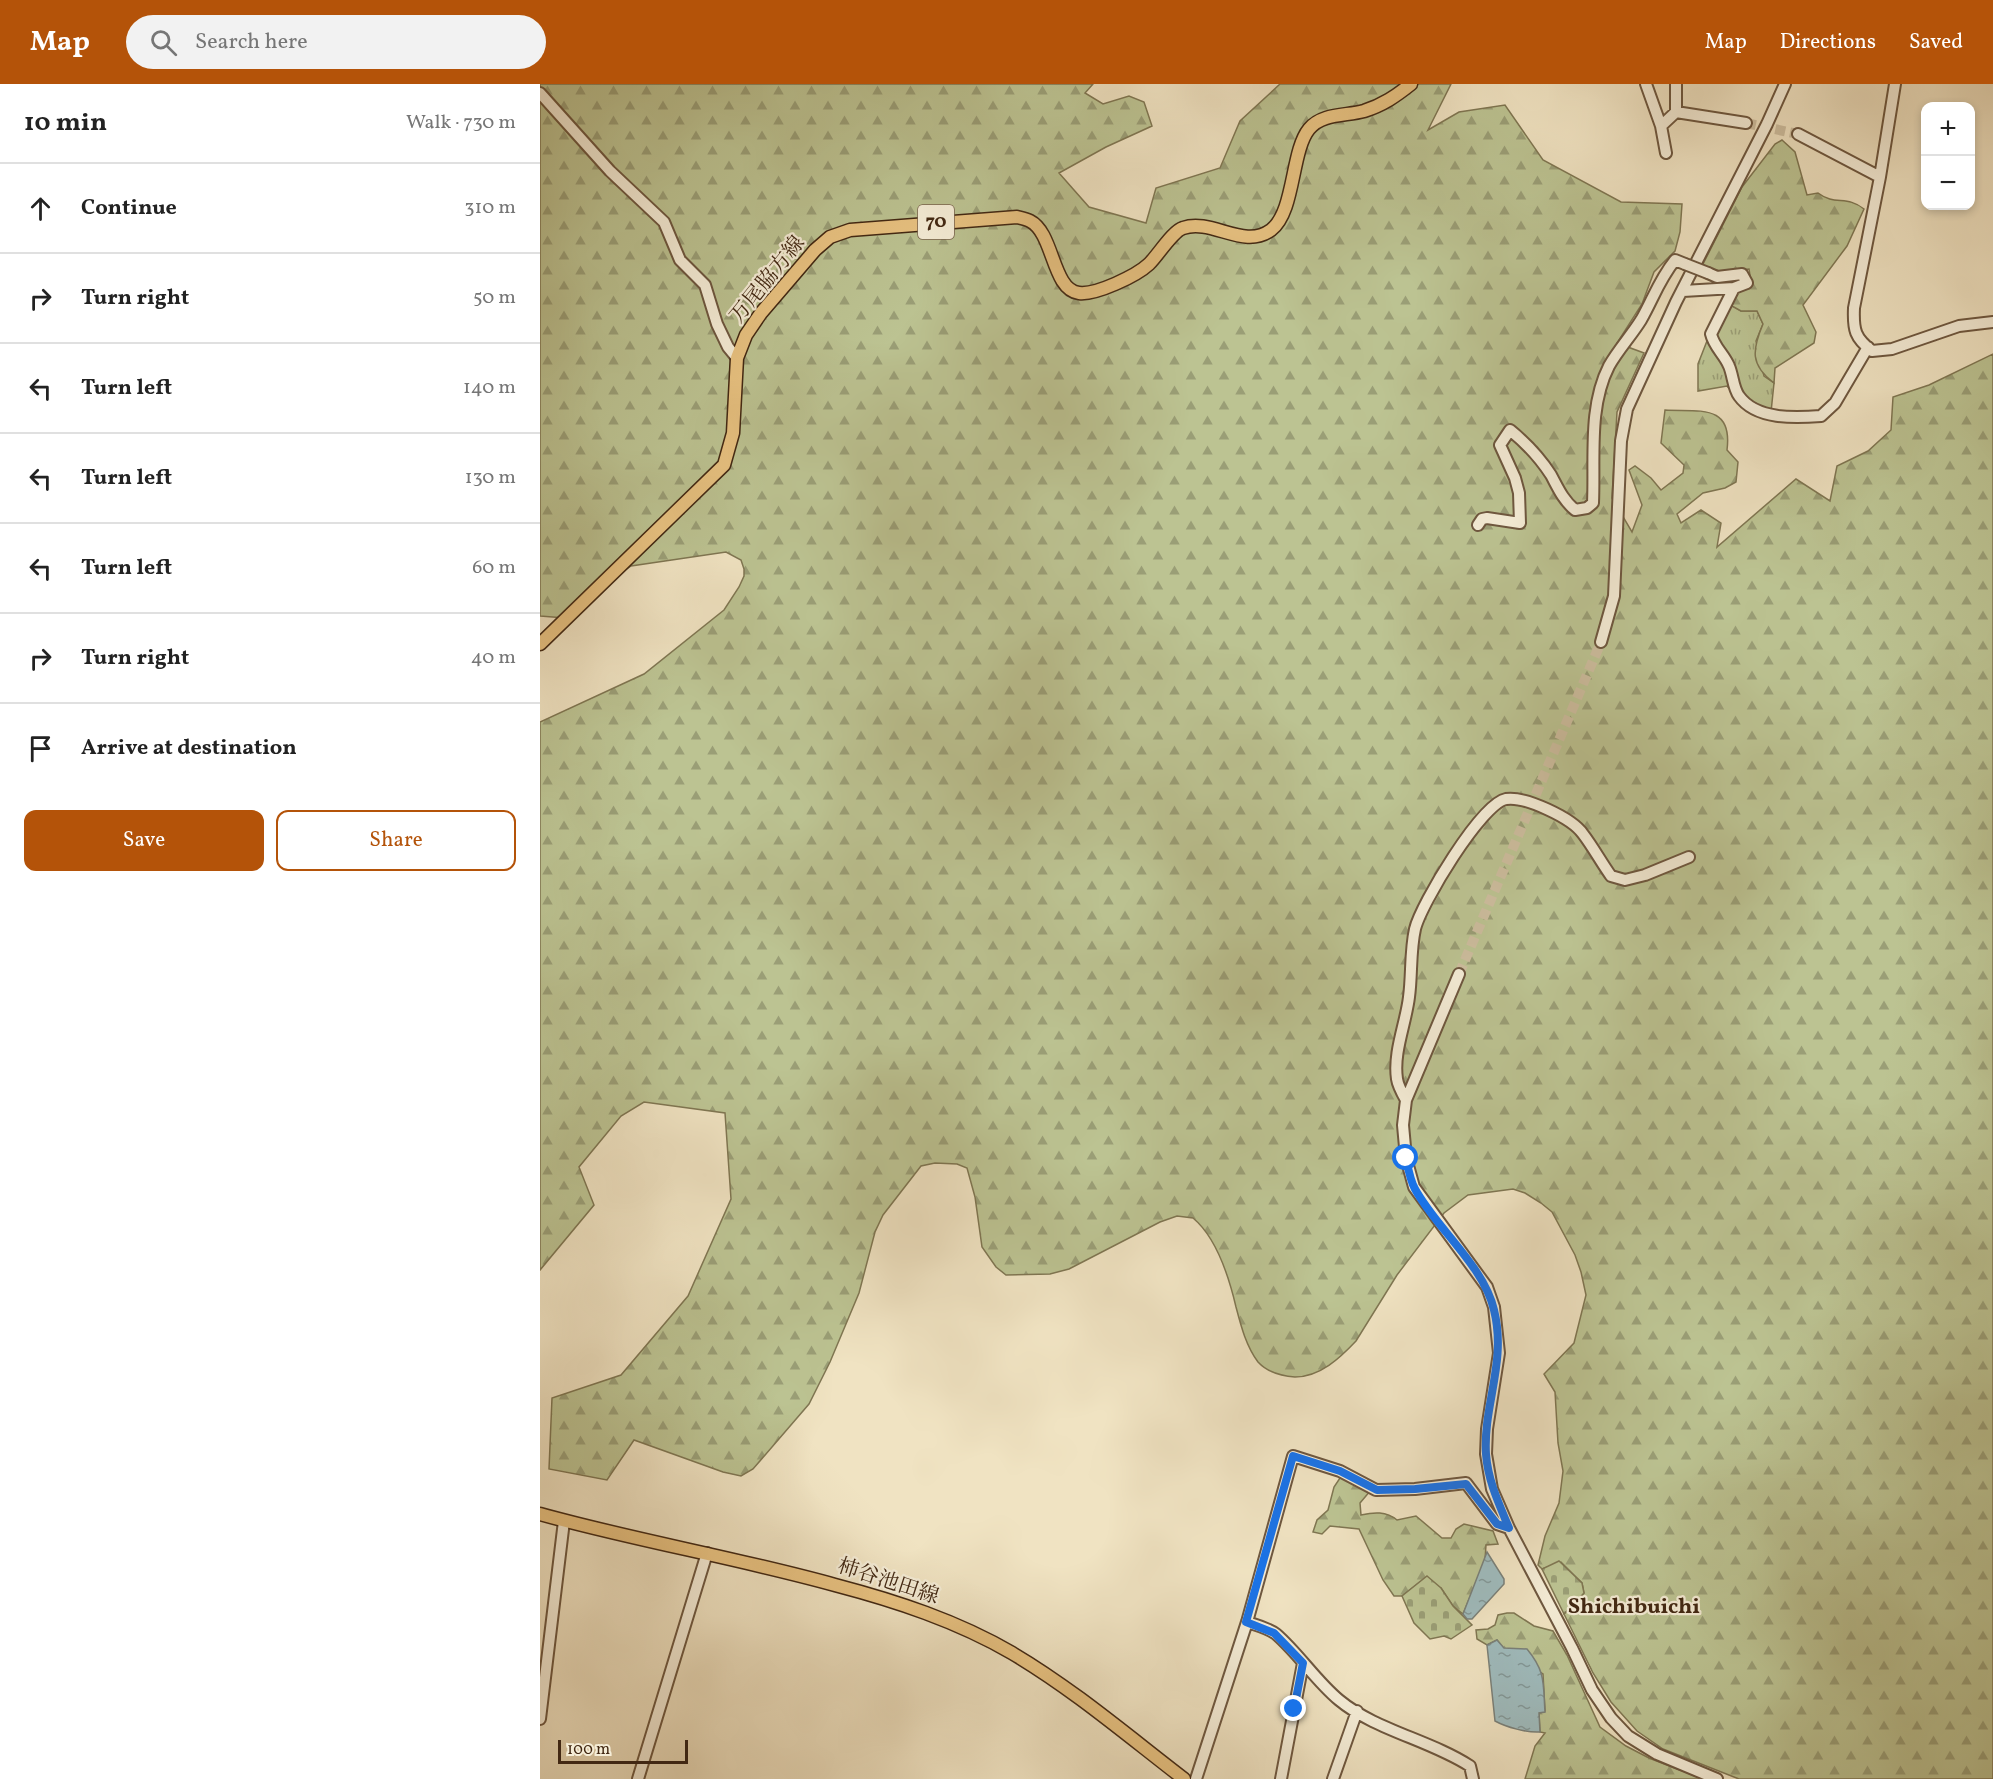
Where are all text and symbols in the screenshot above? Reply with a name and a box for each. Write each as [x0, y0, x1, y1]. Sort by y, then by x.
search box [126, 15, 546, 69]
text: Map [30, 23, 90, 62]
icon: search [147, 26, 180, 59]
text: Search here [195, 27, 308, 58]
text: Map [1705, 28, 1747, 57]
text: Directions [1780, 28, 1876, 57]
text: Saved [1909, 28, 1963, 57]
map controls [1921, 102, 1975, 210]
button: + [1921, 102, 1975, 156]
text: 10 min [24, 105, 107, 141]
text: Walk · 730 m [406, 109, 516, 137]
button: − [1921, 156, 1975, 210]
icon: ahead [24, 192, 57, 225]
text: Continue [81, 193, 177, 224]
text: 310 m [464, 194, 516, 222]
road number: 70 [918, 205, 954, 239]
street label: 万尾脇方線 [724, 230, 812, 330]
icon: right [24, 282, 57, 315]
text: Turn right [81, 283, 189, 314]
text: 50 m [473, 284, 516, 312]
icon: left [24, 372, 57, 405]
text: Turn left [81, 373, 172, 404]
text: 140 m [463, 374, 516, 402]
icon: left [24, 462, 57, 495]
text: Turn left [81, 463, 172, 494]
text: 130 m [465, 464, 516, 492]
icon: left [24, 552, 57, 585]
text: Turn left [81, 553, 172, 584]
text: 60 m [472, 554, 516, 582]
icon: right [24, 642, 57, 675]
text: Turn right [81, 643, 189, 674]
text: 40 m [471, 644, 516, 672]
icon: arrive [24, 732, 57, 765]
text: Arrive at destination [81, 733, 297, 764]
button: Save [24, 810, 264, 871]
button: Share [276, 810, 516, 871]
route start [1392, 1144, 1418, 1170]
street label: 柿谷池田線 [834, 1552, 942, 1612]
district label: Shichibuichi [1568, 1592, 1700, 1623]
route end [1280, 1695, 1306, 1721]
scale bar [558, 1737, 688, 1764]
text: 100 m [567, 1739, 610, 1761]

